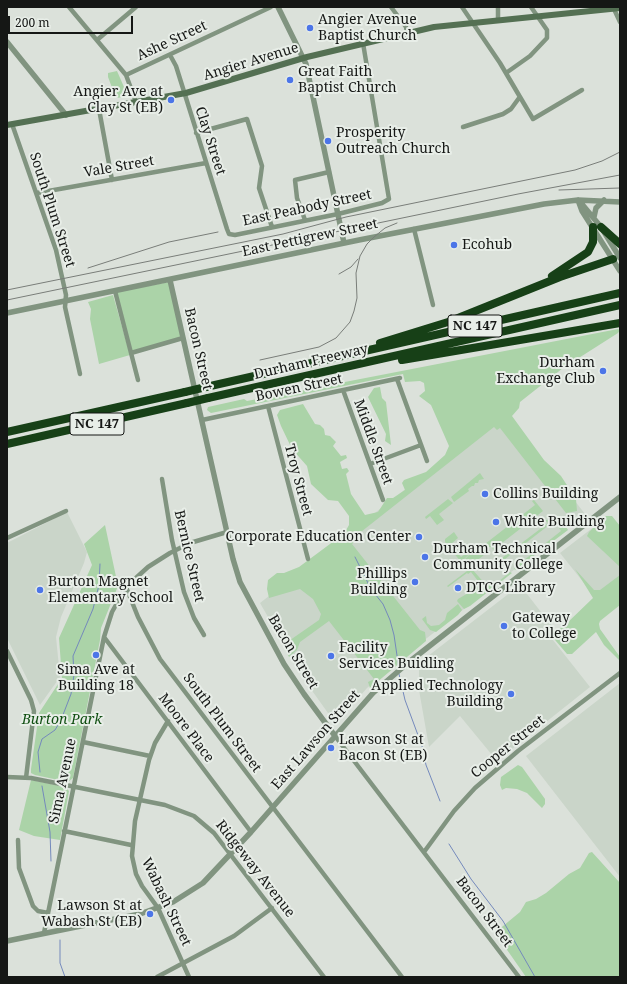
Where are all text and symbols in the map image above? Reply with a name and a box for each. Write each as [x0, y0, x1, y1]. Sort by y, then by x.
scale bar [10, 8, 135, 34]
place label: Angier Avenue Baptist Church [318, 12, 417, 44]
text: 200 m [15, 14, 50, 31]
street label: Ashe Street [134, 17, 210, 65]
marker: Angier Avenue Baptist Church [305, 23, 315, 33]
street label: Angier Avenue [201, 40, 301, 84]
place label: Great Faith Baptist Church [298, 64, 397, 96]
marker: Great Faith Baptist Church [285, 75, 295, 85]
place label: Angier Ave at Clay St (EB) [73, 84, 163, 116]
marker: Angier Ave at Clay St (EB) [166, 95, 176, 105]
street label: Clay Street [191, 105, 229, 177]
place label: Prosperity Outreach Church [336, 125, 450, 158]
marker: Prosperity Outreach Church [323, 136, 333, 146]
street label: South Plum Street [26, 151, 78, 269]
street label: Vale Street [83, 153, 155, 181]
street label: East Peabody Street [241, 186, 373, 230]
street label: East Pettigrew Street [241, 215, 379, 261]
place label: Ecohub [462, 237, 512, 253]
marker: Ecohub [449, 240, 459, 250]
street label: Bacon Street [180, 306, 216, 392]
road number: NC 147 [448, 315, 502, 337]
street label: Durham Freeway [252, 341, 370, 383]
place label: Durham Exchange Club [496, 355, 595, 388]
marker: Durham Exchange Club [598, 366, 608, 376]
street label: Bowen Street [254, 371, 344, 405]
street label: Middle Street [350, 397, 396, 487]
road number: NC 147 [70, 413, 124, 435]
street label: Troy Street [280, 442, 316, 518]
place label: Collins Building [493, 486, 598, 502]
marker: Collins Building [480, 489, 490, 499]
street label: Bernice Street [170, 508, 208, 604]
place label: White Building [504, 514, 605, 530]
marker: White Building [491, 517, 501, 527]
place label: Corporate Education Center [226, 529, 411, 545]
marker: Corporate Education Center [414, 532, 424, 542]
place label: Durham Technical Community College [433, 541, 563, 574]
marker: Durham Technical Community College [420, 552, 430, 562]
place label: Phillips Building [350, 566, 407, 598]
place label: Burton Magnet Elementary School [48, 574, 173, 606]
marker: Phillips Building [410, 577, 420, 587]
place label: DTCC Library [466, 580, 556, 596]
marker: DTCC Library [453, 583, 463, 593]
marker: Burton Magnet Elementary School [35, 585, 45, 595]
place label: Gateway to College [512, 610, 577, 642]
street label: Bacon Street [264, 612, 322, 692]
marker: Gateway to College [499, 621, 509, 631]
place label: Facility Services Buidling [339, 640, 454, 672]
marker: Sima Ave at Building 18 [91, 650, 101, 660]
marker: Facility Services Buidling [326, 651, 336, 661]
place label: Sima Ave at Building 18 [57, 662, 135, 694]
street label: South Plum Street [179, 670, 265, 776]
place label: Applied Technology Building [371, 678, 503, 710]
street label: East Lawson Street [268, 687, 364, 793]
marker: Applied Technology Building [506, 689, 516, 699]
street label: Moore Place [155, 690, 217, 766]
park label: Burton Park [22, 712, 102, 728]
street label: Cooper Street [468, 712, 548, 782]
place label: Lawson St at Bacon St (EB) [339, 732, 427, 764]
street label: Sima Avenue [46, 737, 80, 825]
marker: Lawson St at Bacon St (EB) [326, 743, 336, 753]
street label: Ridgeway Avenue [212, 817, 298, 921]
street label: Wabash Street [137, 855, 195, 949]
street label: Bacon Street [452, 874, 516, 950]
place label: Lawson St at Wabash St (EB) [41, 898, 142, 930]
marker: Lawson St at Wabash St (EB) [145, 909, 155, 919]

